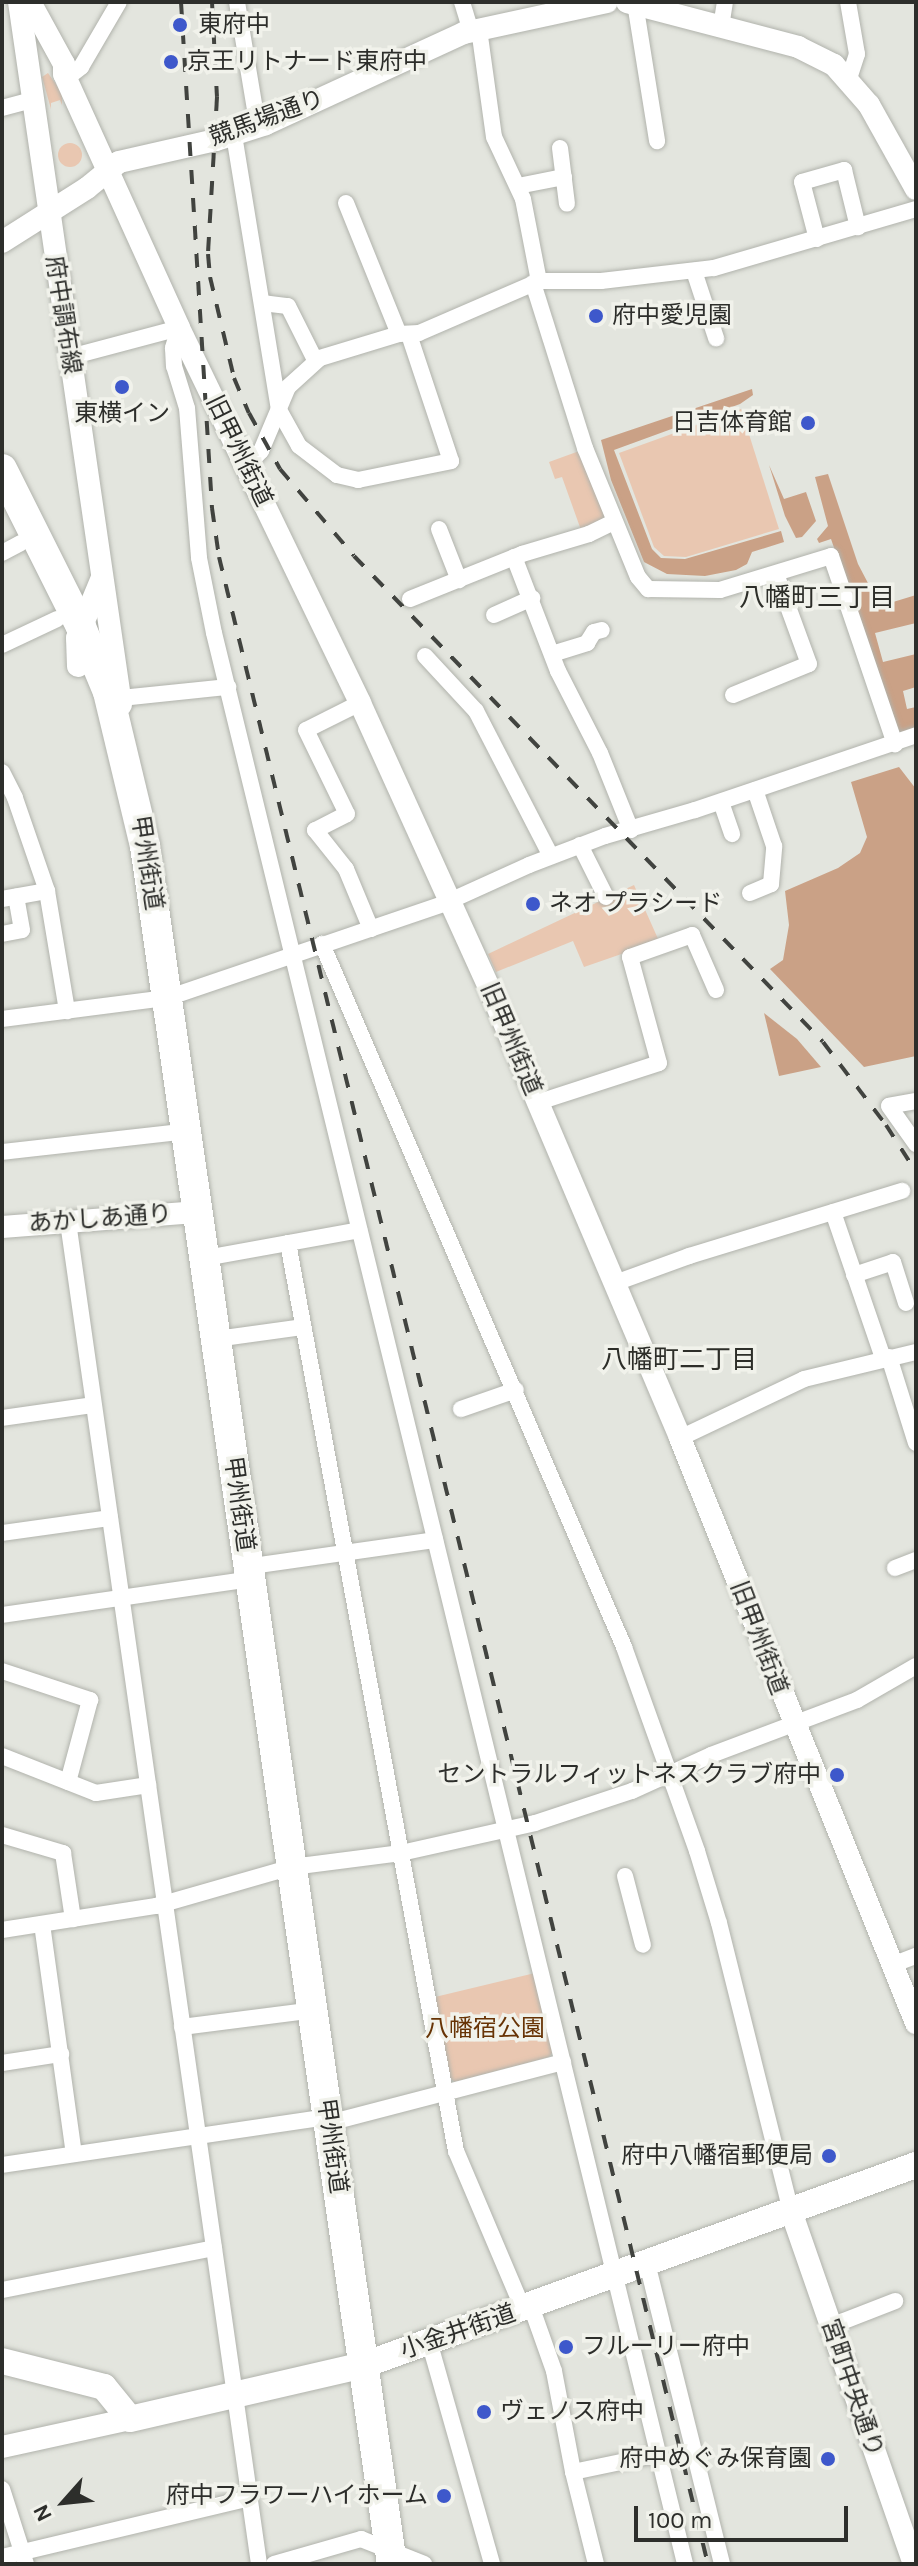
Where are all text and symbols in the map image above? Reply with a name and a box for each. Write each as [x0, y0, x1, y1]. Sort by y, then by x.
place label: 東府中 [198, 11, 270, 39]
marker: 東府中 [169, 14, 191, 36]
place label: 京王リトナード東府中 [187, 48, 427, 76]
marker: 京王リトナード東府中 [162, 53, 180, 71]
street label: 競馬場通り [206, 84, 328, 152]
street label: 府中調布線 [39, 253, 87, 377]
place label: 府中愛児園 [612, 302, 732, 330]
marker: 府中愛児園 [587, 307, 605, 325]
marker: 東横イン [113, 378, 131, 396]
street label: 旧甲州街道 [200, 391, 278, 511]
place label: 東横イン [74, 400, 170, 428]
place label: 日吉体育館 [672, 409, 792, 437]
marker: 日吉体育館 [799, 414, 817, 432]
district label: 八幡町三丁目 [739, 582, 895, 614]
street label: 甲州街道 [125, 813, 169, 913]
place label: ネオ プラシード [549, 890, 723, 918]
marker: ネオ プラシード [524, 895, 542, 913]
street label: 旧甲州街道 [474, 978, 548, 1100]
street label: あかしあ通り [27, 1200, 173, 1238]
district label: 八幡町二丁目 [601, 1344, 757, 1376]
street label: 甲州街道 [218, 1454, 260, 1554]
street label: 旧甲州街道 [724, 1577, 794, 1699]
place label: セントラルフィットネスクラブ府中 [437, 1761, 821, 1789]
marker: セントラルフィットネスクラブ府中 [828, 1766, 846, 1784]
park label: 八幡宿公園 [425, 2015, 545, 2043]
street label: 甲州街道 [311, 2096, 353, 2196]
place label: 府中八幡宿郵便局 [621, 2142, 813, 2170]
marker: 府中八幡宿郵便局 [820, 2147, 838, 2165]
street label: 小金井街道 [397, 2299, 519, 2365]
street label: 宮町中央通り [815, 2315, 889, 2461]
place label: フルーリー府中 [582, 2333, 750, 2361]
marker: フルーリー府中 [557, 2338, 575, 2356]
place label: ヴェノス府中 [500, 2398, 644, 2426]
marker: ヴェノス府中 [475, 2403, 493, 2421]
place label: 府中めぐみ保育園 [620, 2445, 812, 2473]
marker: 府中めぐみ保育園 [819, 2450, 837, 2468]
north arrow [24, 2462, 104, 2542]
place label: 府中フラワーハイホーム [164, 2482, 428, 2510]
marker: 府中フラワーハイホーム [435, 2487, 453, 2505]
scale bar [638, 2490, 852, 2540]
text: N [27, 2500, 58, 2526]
text: 100 m [648, 2506, 713, 2534]

